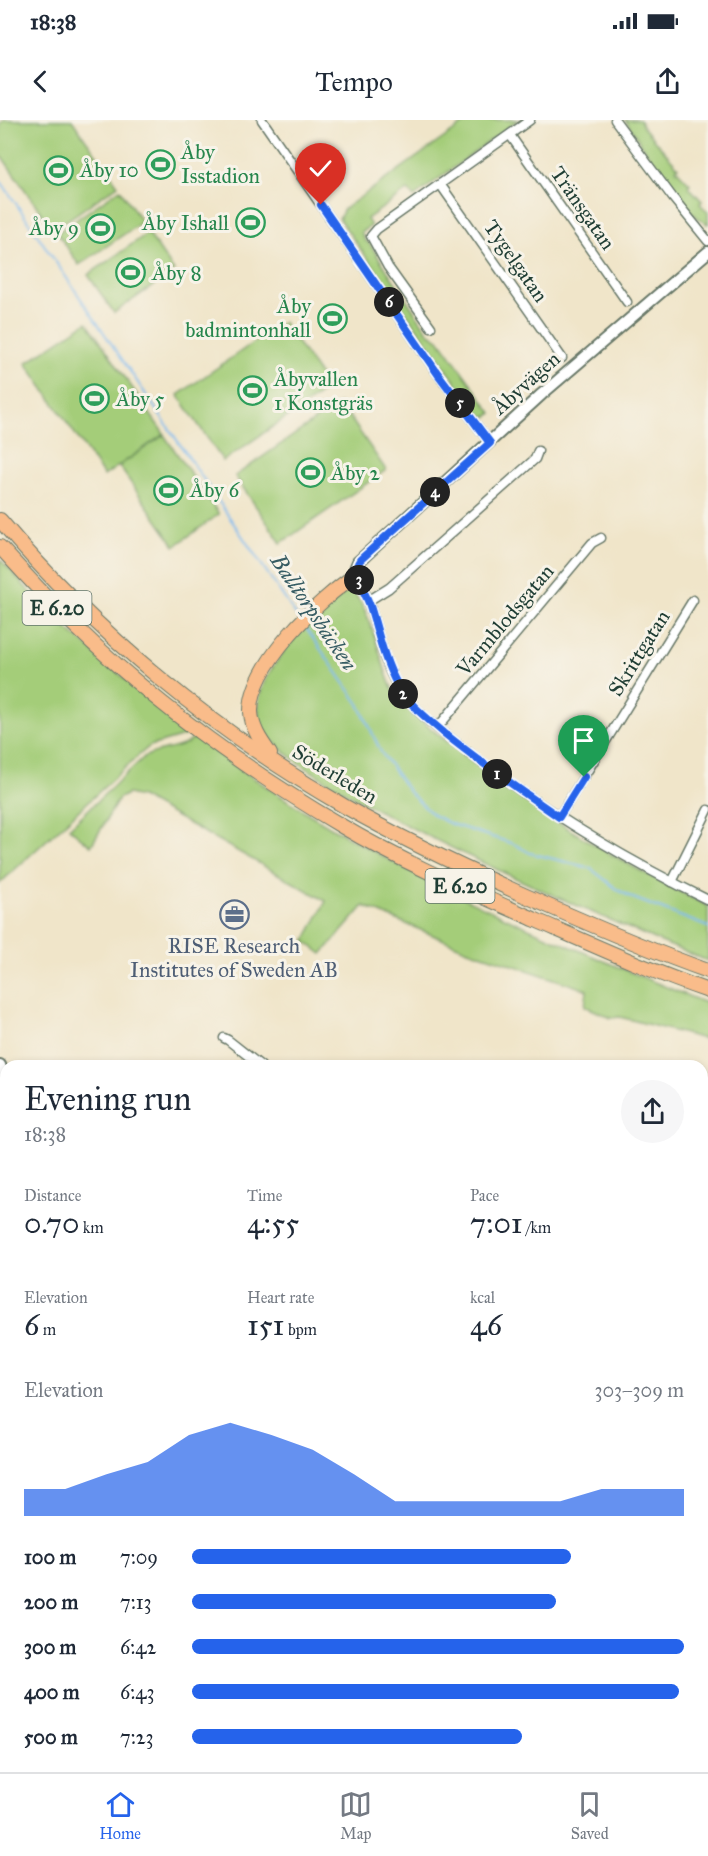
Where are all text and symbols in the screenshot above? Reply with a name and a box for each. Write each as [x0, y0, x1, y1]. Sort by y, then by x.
text: 18:38 [30, 8, 76, 35]
icon: back [24, 65, 57, 98]
text: Tempo [315, 65, 393, 98]
icon: share [651, 65, 684, 98]
place label: Åby Isstadion [180, 139, 260, 189]
pin [295, 143, 346, 205]
sports icon: Åby Isstadion [144, 148, 176, 180]
icon: check [304, 152, 337, 185]
sports icon: Åby 10 [43, 154, 75, 186]
place label: Åby 10 [79, 157, 139, 183]
street label: Tränsgatan [545, 161, 621, 255]
sports icon: Åby Ishall [234, 207, 266, 239]
place label: Åby Ishall [141, 210, 229, 236]
sports icon: Åby 9 [84, 212, 116, 244]
place label: Åby 9 [28, 215, 79, 241]
street label: Tygelgatan [478, 215, 554, 307]
sports icon: Åby 8 [115, 257, 147, 289]
place label: Åby 8 [151, 260, 202, 286]
pin: 6 [374, 287, 404, 317]
text: 6 [385, 292, 393, 311]
place label: Åby badmintonhall [185, 293, 312, 343]
sports icon: Åby badmintonhall [316, 302, 348, 334]
street label: Åbyvägen [486, 346, 565, 421]
place label: Åbyvallen 1 Konstgräs [273, 366, 373, 416]
sports icon: Åbyvallen 1 Konstgräs [237, 375, 269, 407]
sports icon: Åby 5 [79, 383, 111, 415]
place label: Åby 5 [115, 386, 164, 412]
pin: 5 [445, 388, 475, 418]
text: 5 [456, 393, 464, 412]
sports icon: Åby 2 [294, 457, 326, 489]
place label: Åby 2 [330, 460, 380, 486]
sports icon: Åby 6 [153, 474, 185, 506]
place label: Åby 6 [189, 477, 240, 503]
pin: 4 [420, 477, 450, 507]
text: 4 [431, 482, 439, 501]
water label: Balltorpsbäcken [264, 548, 363, 676]
street label: Varmblodsgatan [450, 559, 559, 682]
pin: 3 [344, 565, 374, 595]
text: 3 [356, 570, 362, 589]
road number: E 6.20 [22, 591, 92, 625]
street label: Skrittgatan [602, 605, 676, 701]
pin: 2 [388, 679, 418, 709]
text: 2 [399, 684, 407, 703]
pin [558, 715, 609, 777]
icon: arrive [567, 724, 600, 757]
street label: Söderleden [288, 738, 382, 810]
pin: 1 [482, 759, 512, 789]
text: 1 [494, 764, 500, 783]
road number: E 6.20 [426, 869, 494, 903]
office icon: RISE Research Institutes of Sweden AB [218, 899, 250, 931]
place label: RISE Research Institutes of Sweden AB [130, 933, 338, 983]
text: Evening run [24, 1079, 191, 1119]
button: share [621, 1080, 684, 1143]
text: 18:38 [24, 1122, 66, 1146]
text: Distance [24, 1186, 81, 1205]
text: Time [247, 1186, 282, 1205]
text: Pace [470, 1186, 499, 1205]
text: 0.70 [24, 1205, 79, 1241]
text: 4:55 [247, 1205, 299, 1241]
text: 7:01 [470, 1205, 523, 1241]
text: km [79, 1218, 104, 1237]
text: /km [523, 1218, 551, 1237]
text: Elevation [24, 1288, 88, 1307]
text: Heart rate [247, 1288, 314, 1307]
text: kcal [470, 1288, 495, 1307]
text: 6 [24, 1307, 39, 1343]
text: 151 [247, 1307, 284, 1343]
text: 46 [470, 1307, 502, 1343]
text: m [39, 1320, 56, 1339]
text: bpm [284, 1320, 317, 1339]
text: Elevation [24, 1378, 103, 1402]
text: 303–309 m [594, 1378, 684, 1402]
text: 100 m [24, 1545, 76, 1569]
text: 7:09 [120, 1545, 158, 1569]
text: 200 m [24, 1590, 78, 1614]
text: 7:13 [120, 1590, 152, 1614]
text: 300 m [24, 1635, 76, 1659]
text: 6:42 [120, 1635, 156, 1659]
text: 400 m [24, 1680, 80, 1704]
text: 6:43 [120, 1680, 154, 1704]
text: 500 m [24, 1725, 78, 1749]
text: 7:23 [120, 1725, 154, 1749]
tab: Home [99, 1788, 141, 1843]
tab: Map [339, 1788, 372, 1843]
tab: Saved [571, 1788, 609, 1843]

